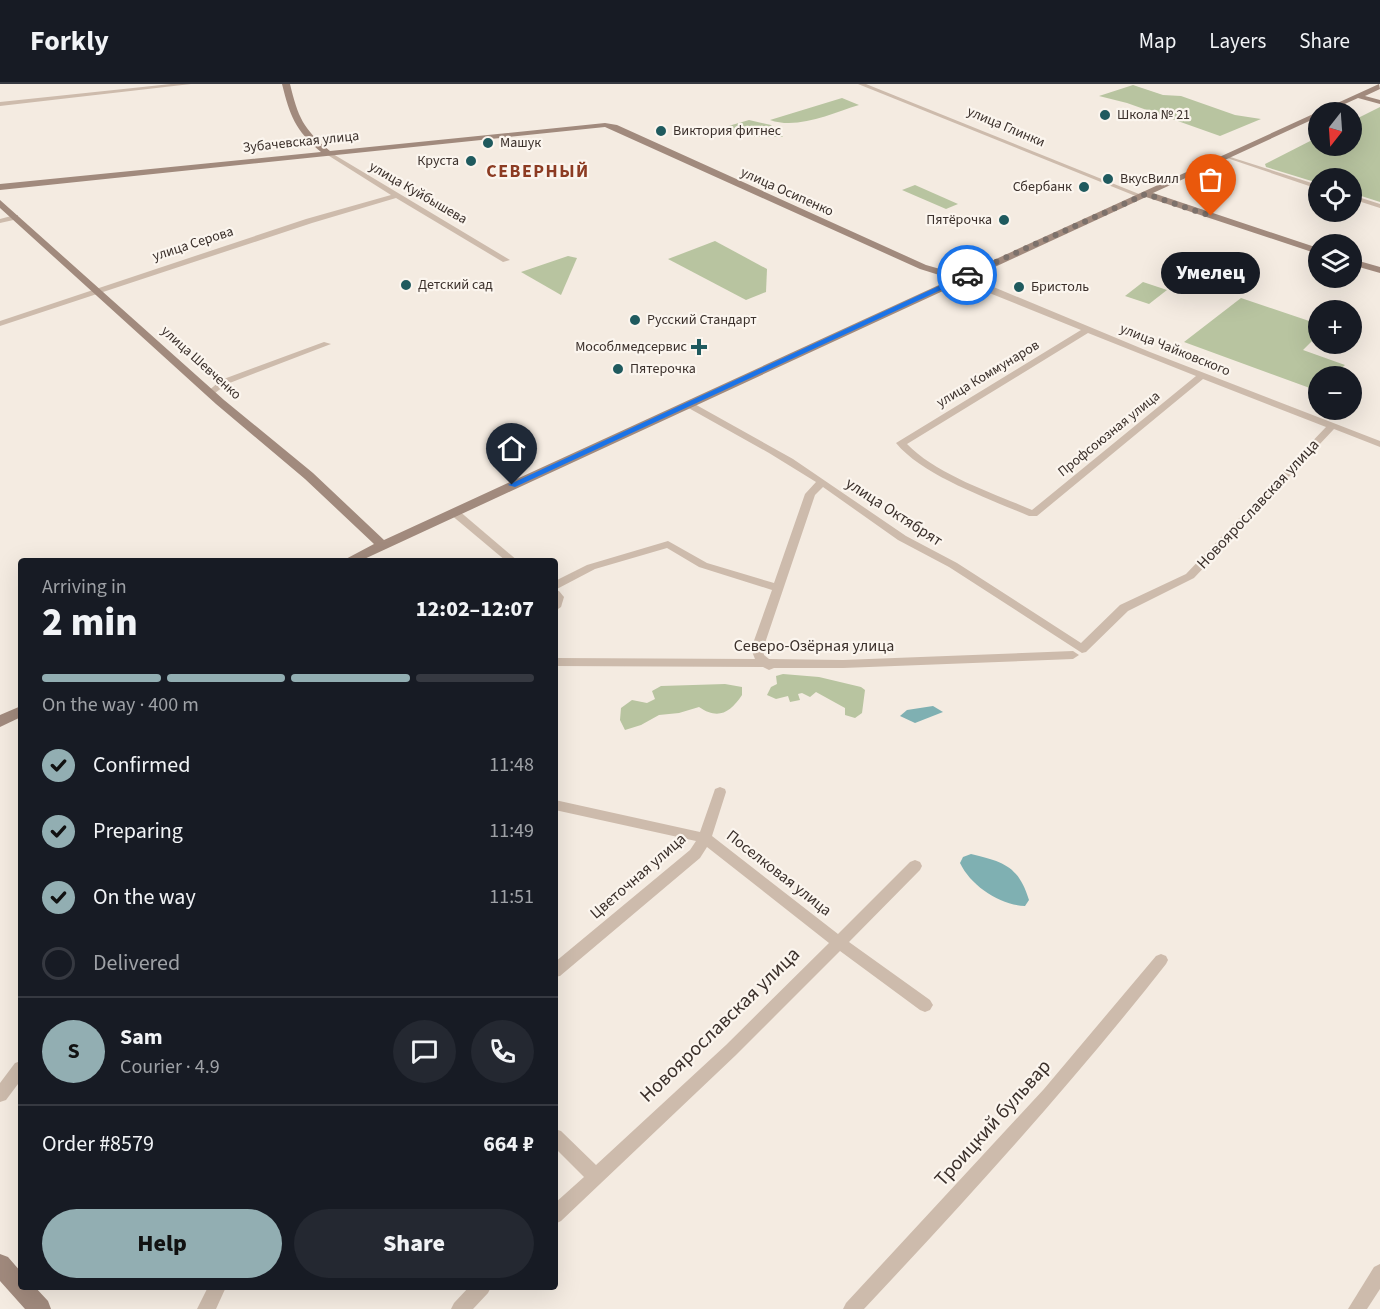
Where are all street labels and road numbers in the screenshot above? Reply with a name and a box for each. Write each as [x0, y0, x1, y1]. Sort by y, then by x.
street label: улица Глинки [964, 102, 1048, 152]
street label: Зубачевская улица [242, 126, 360, 158]
street label: улица Куйбышева [365, 157, 471, 229]
street label: улица Осипенко [737, 163, 837, 221]
street label: улица Серова [150, 222, 236, 266]
street label: улица Чайковского [1117, 319, 1233, 381]
street label: улица Шевченко [156, 321, 246, 405]
street label: улица Коммунаров [933, 335, 1043, 413]
street label: Профсоюзная улица [1054, 386, 1164, 482]
street label: Новоярославская улица [1192, 434, 1324, 574]
street label: улица Октябрят [841, 472, 947, 552]
street label: Северо-Озёрная улица [734, 635, 894, 657]
street label: Поселковая улица [722, 825, 836, 921]
street label: Цветочная улица [585, 828, 691, 924]
street label: Новоярославская улица [634, 941, 806, 1109]
street label: Троицкий бульвар [928, 1053, 1058, 1193]

